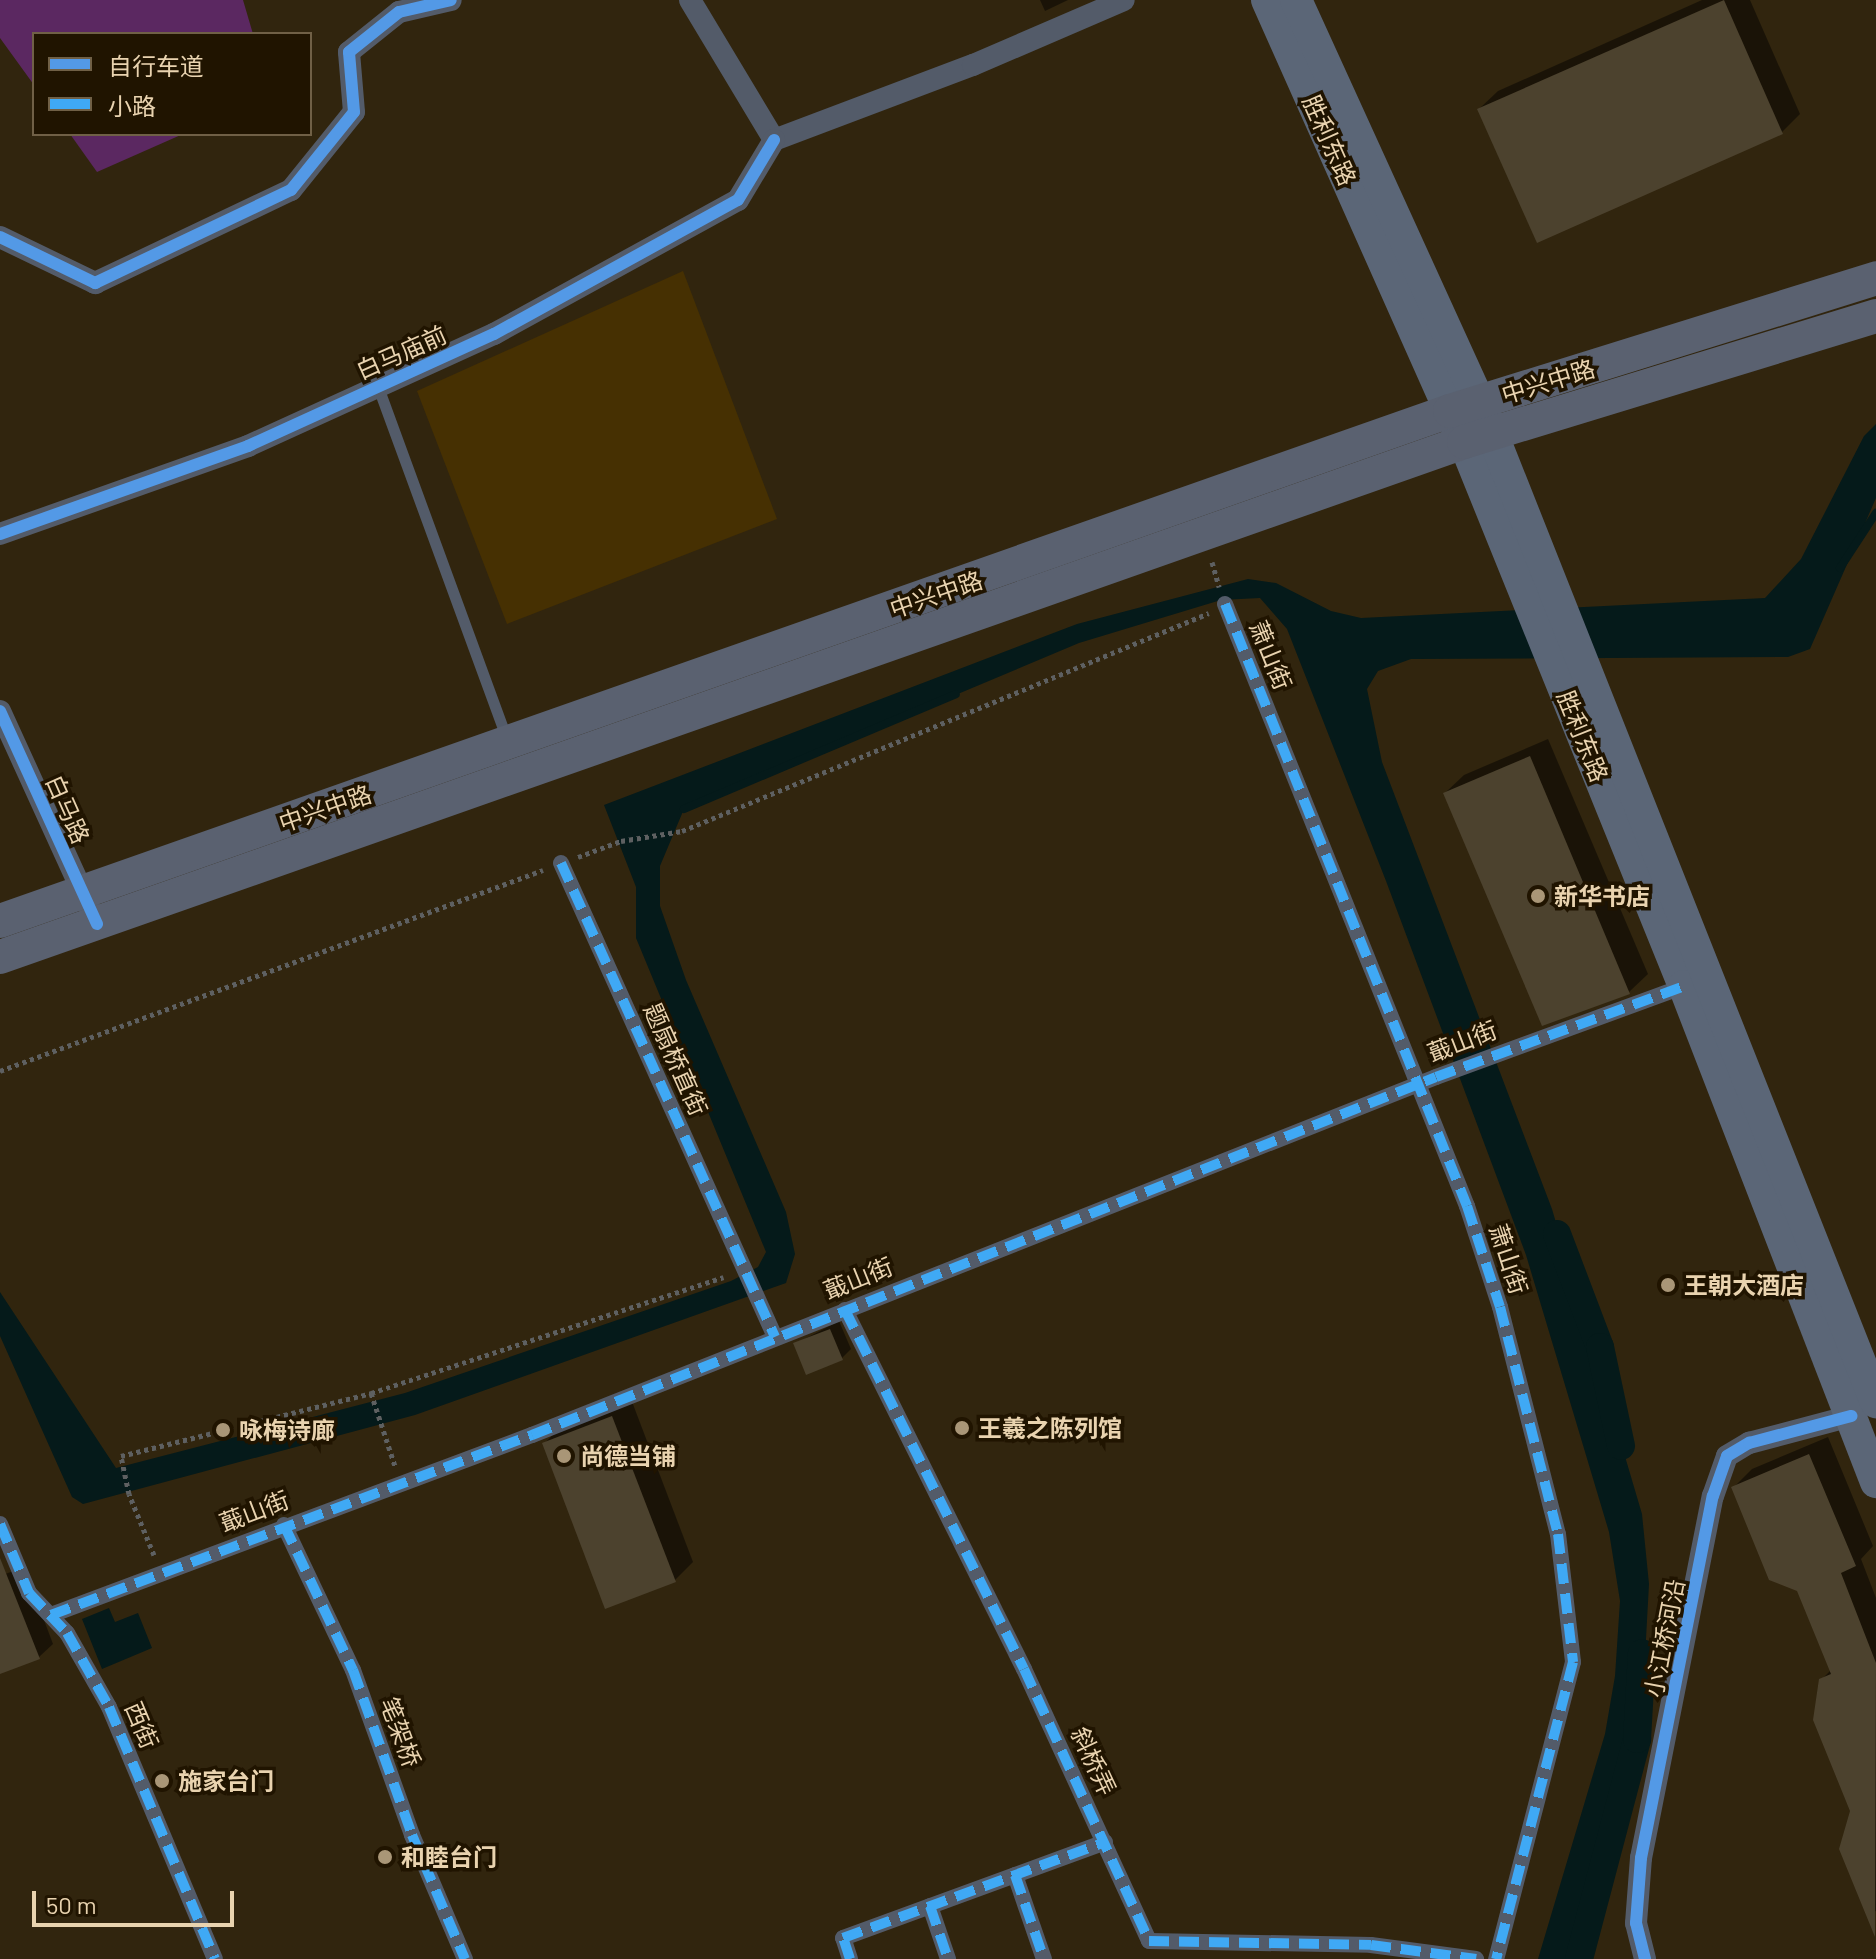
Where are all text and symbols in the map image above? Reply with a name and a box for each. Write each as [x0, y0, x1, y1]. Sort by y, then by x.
legend [32, 32, 312, 136]
text: 自行车道 [108, 51, 204, 80]
street label: 胜利东路 [1297, 90, 1363, 190]
text: 小路 [108, 91, 156, 120]
street label: 白马庙前 [351, 319, 451, 385]
street label: 中兴中路 [1498, 353, 1598, 409]
street label: 中兴中路 [886, 565, 986, 623]
street label: 萧山街 [1244, 616, 1298, 694]
street label: 胜利东路 [1552, 686, 1614, 786]
street label: 白马路 [40, 770, 96, 848]
street label: 中兴中路 [275, 779, 375, 837]
place label: 新华书店 [1554, 882, 1650, 910]
marker: 新华书店 [1529, 887, 1547, 905]
street label: 题扇桥直街 [638, 998, 714, 1120]
street label: 蕺山街 [1423, 1015, 1501, 1067]
street label: 萧山街 [1484, 1220, 1534, 1298]
street label: 蕺山街 [819, 1251, 897, 1305]
place label: 王朝大酒店 [1684, 1271, 1804, 1299]
marker: 王朝大酒店 [1659, 1276, 1677, 1294]
place label: 王羲之陈列馆 [978, 1414, 1122, 1442]
place label: 咏梅诗廊 [239, 1416, 335, 1444]
marker: 王羲之陈列馆 [953, 1419, 971, 1437]
marker: 咏梅诗廊 [214, 1421, 232, 1439]
place label: 尚德当铺 [580, 1442, 676, 1470]
marker: 尚德当铺 [555, 1447, 573, 1465]
street label: 蕺山街 [215, 1485, 293, 1537]
street label: 小江桥河沿 [1638, 1576, 1690, 1700]
street label: 笔架桥 [375, 1693, 427, 1771]
street label: 西街 [119, 1697, 165, 1753]
street label: 斜桥弄 [1066, 1722, 1122, 1800]
place label: 施家台门 [178, 1767, 274, 1795]
marker: 施家台门 [153, 1772, 171, 1790]
place label: 和睦台门 [401, 1843, 497, 1871]
marker: 和睦台门 [376, 1848, 394, 1866]
scale bar [36, 1875, 238, 1925]
text: 50 m [46, 1890, 97, 1919]

